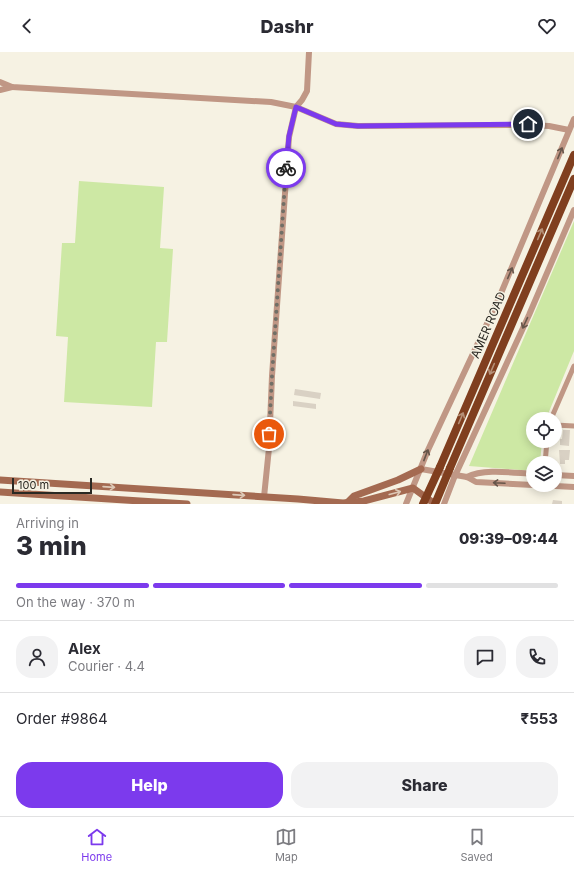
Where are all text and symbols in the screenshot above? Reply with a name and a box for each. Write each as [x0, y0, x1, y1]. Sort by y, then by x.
icon: back [16, 15, 38, 37]
icon: heart [536, 15, 558, 37]
text: Dashr [261, 16, 313, 37]
pin [511, 107, 545, 141]
icon: home [517, 113, 539, 135]
courier [266, 148, 306, 188]
one-way arrow [556, 148, 564, 160]
icon: bike [275, 157, 297, 179]
one-way arrow [537, 229, 544, 241]
one-way arrow [506, 268, 514, 280]
street label: AMER ROAD [467, 289, 509, 361]
one-way arrow [521, 317, 528, 329]
one-way arrow [488, 362, 496, 374]
one-way arrow [458, 412, 465, 424]
map controls [526, 412, 562, 492]
button: locate [526, 412, 562, 448]
pin [252, 417, 286, 451]
icon: bag [258, 423, 280, 445]
one-way arrow [423, 450, 431, 462]
button: layers [526, 456, 562, 492]
scale bar [12, 476, 92, 495]
text: 100 m [18, 478, 49, 492]
one-way arrow [493, 479, 506, 487]
one-way arrow [102, 483, 115, 490]
one-way arrow [388, 488, 401, 496]
one-way arrow [232, 492, 245, 499]
text: Arriving in [16, 515, 79, 531]
text: 09:39–09:44 [459, 529, 558, 548]
text: 3 min [16, 530, 87, 561]
text: On the way · 370 m [16, 594, 135, 610]
button: person [16, 636, 58, 678]
button: chat [464, 636, 506, 678]
button: phone [516, 636, 558, 678]
text: Alex [68, 639, 101, 658]
text: Courier · 4.4 [68, 658, 145, 674]
text: Order #9864 [16, 709, 108, 728]
text: ₹553 [521, 709, 558, 728]
button: Help [16, 762, 283, 808]
button: Share [291, 762, 558, 808]
tab: Home [81, 826, 112, 864]
tab: Map [275, 826, 298, 864]
tab: Saved [460, 826, 493, 864]

